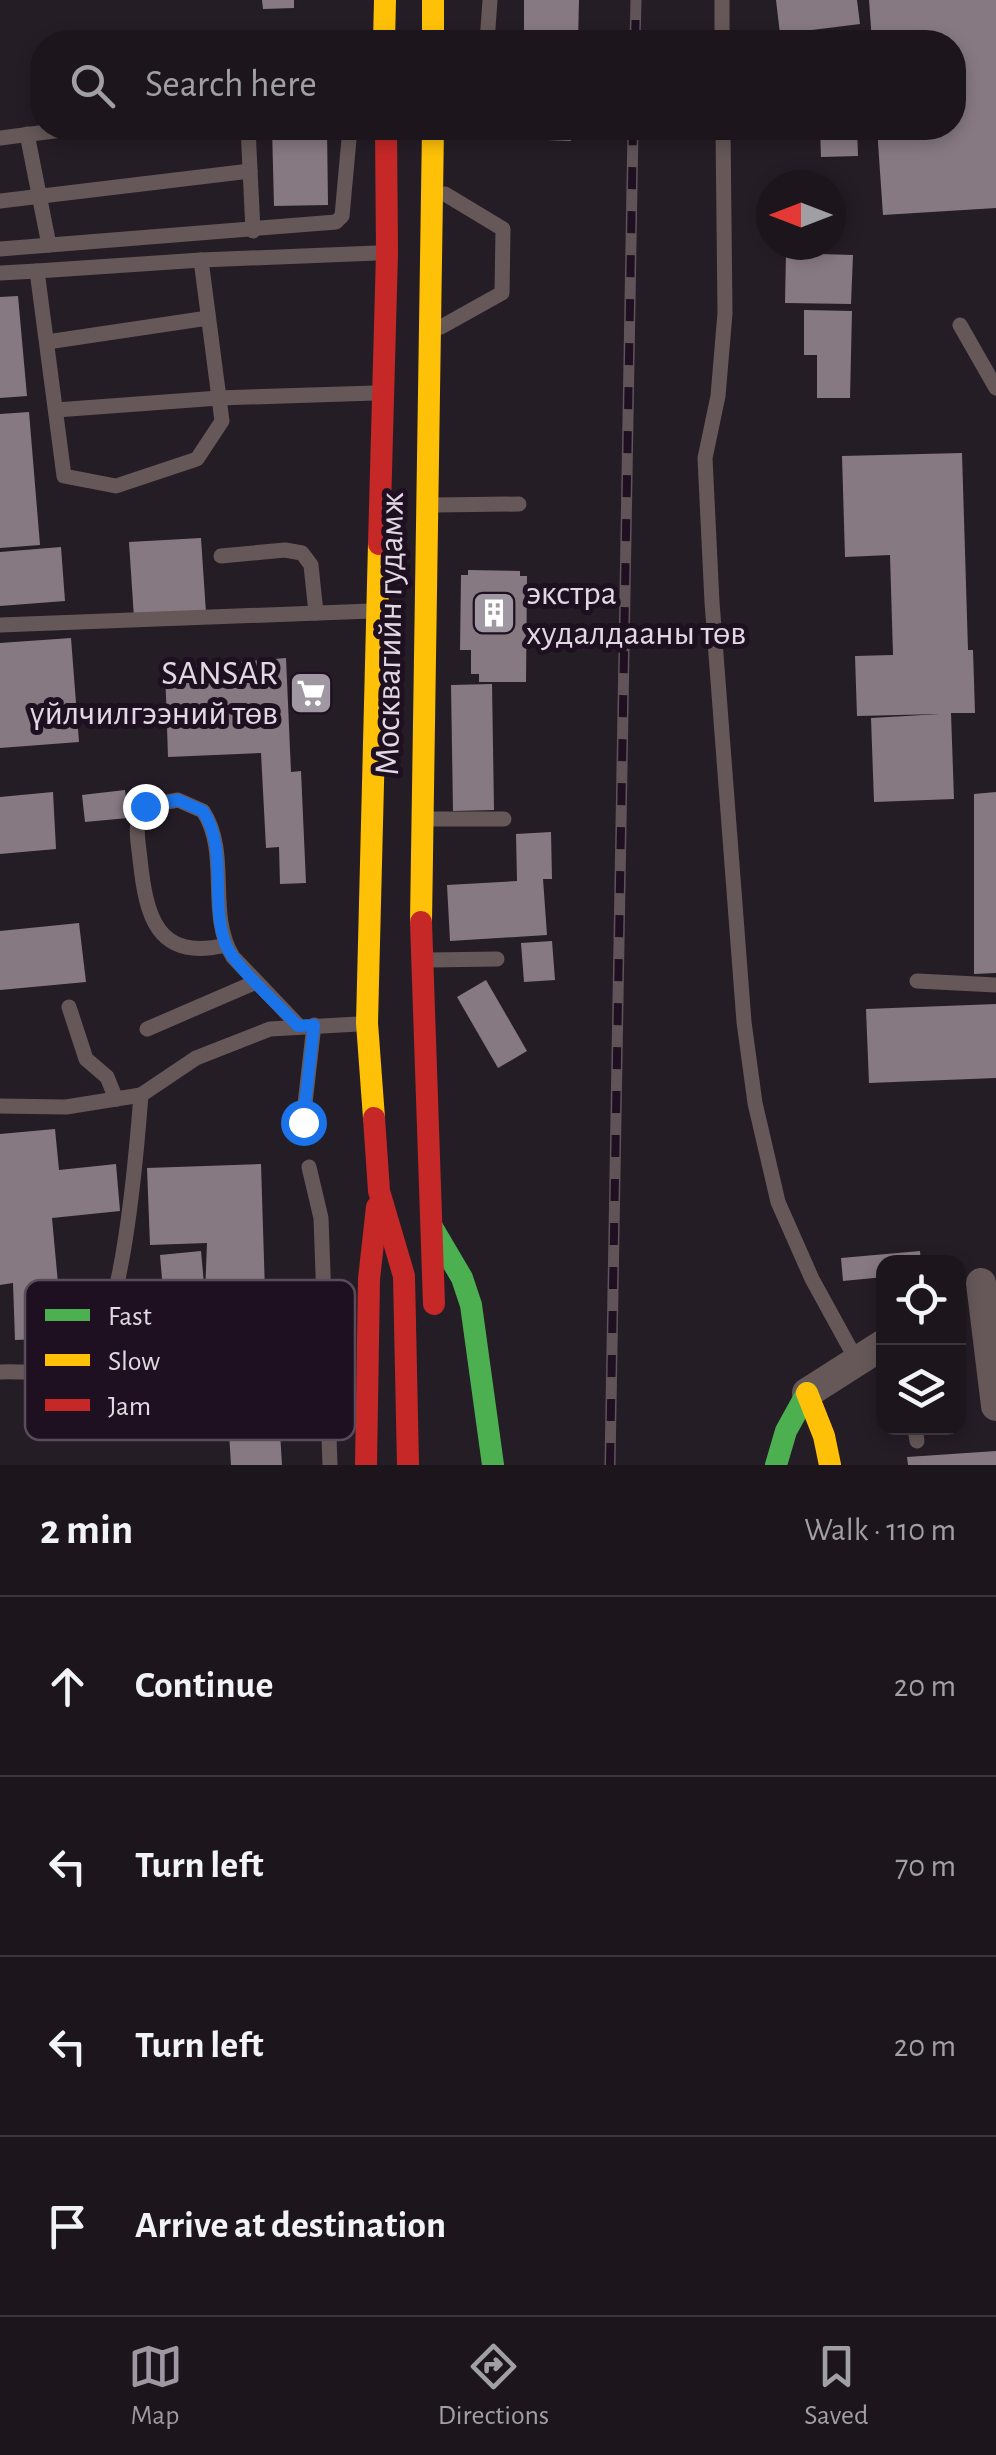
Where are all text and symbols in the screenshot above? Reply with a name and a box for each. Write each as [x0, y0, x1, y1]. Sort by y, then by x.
search box [30, 30, 966, 140]
icon: search [65, 58, 120, 113]
text: Search here [145, 66, 317, 104]
north arrow [756, 170, 846, 260]
street label: Москвагийн гудамж [370, 492, 410, 776]
place label: экстра худалдааны төв [526, 576, 746, 651]
building icon: экстра худалдааны төв [471, 590, 517, 636]
place label: SANSAR үйлчилгээний төв [30, 656, 278, 731]
supermarket icon: SANSAR үйлчилгээний төв [288, 670, 334, 716]
route end [123, 784, 169, 830]
route start [281, 1100, 327, 1146]
map controls [876, 1255, 966, 1435]
button: locate [876, 1255, 966, 1345]
legend [25, 1280, 355, 1440]
text: Fast [108, 1303, 152, 1331]
button: layers [876, 1345, 966, 1435]
text: Slow [108, 1348, 160, 1376]
text: Jam [108, 1393, 151, 1421]
text: 2 min [40, 1509, 133, 1551]
text: Walk · 110 m [804, 1514, 956, 1546]
icon: ahead [40, 1659, 95, 1714]
text: Continue [135, 1667, 273, 1705]
text: 20 m [894, 1670, 956, 1702]
icon: left [40, 1839, 95, 1894]
text: Turn left [135, 1847, 263, 1885]
text: 70 m [895, 1850, 956, 1882]
icon: left [40, 2019, 95, 2074]
text: Turn left [135, 2027, 263, 2065]
text: 20 m [894, 2030, 956, 2062]
icon: arrive [40, 2199, 95, 2254]
text: Arrive at destination [135, 2207, 446, 2245]
tab: Map [128, 2339, 183, 2433]
tab: Directions [438, 2339, 549, 2433]
tab: Saved [804, 2339, 868, 2433]

